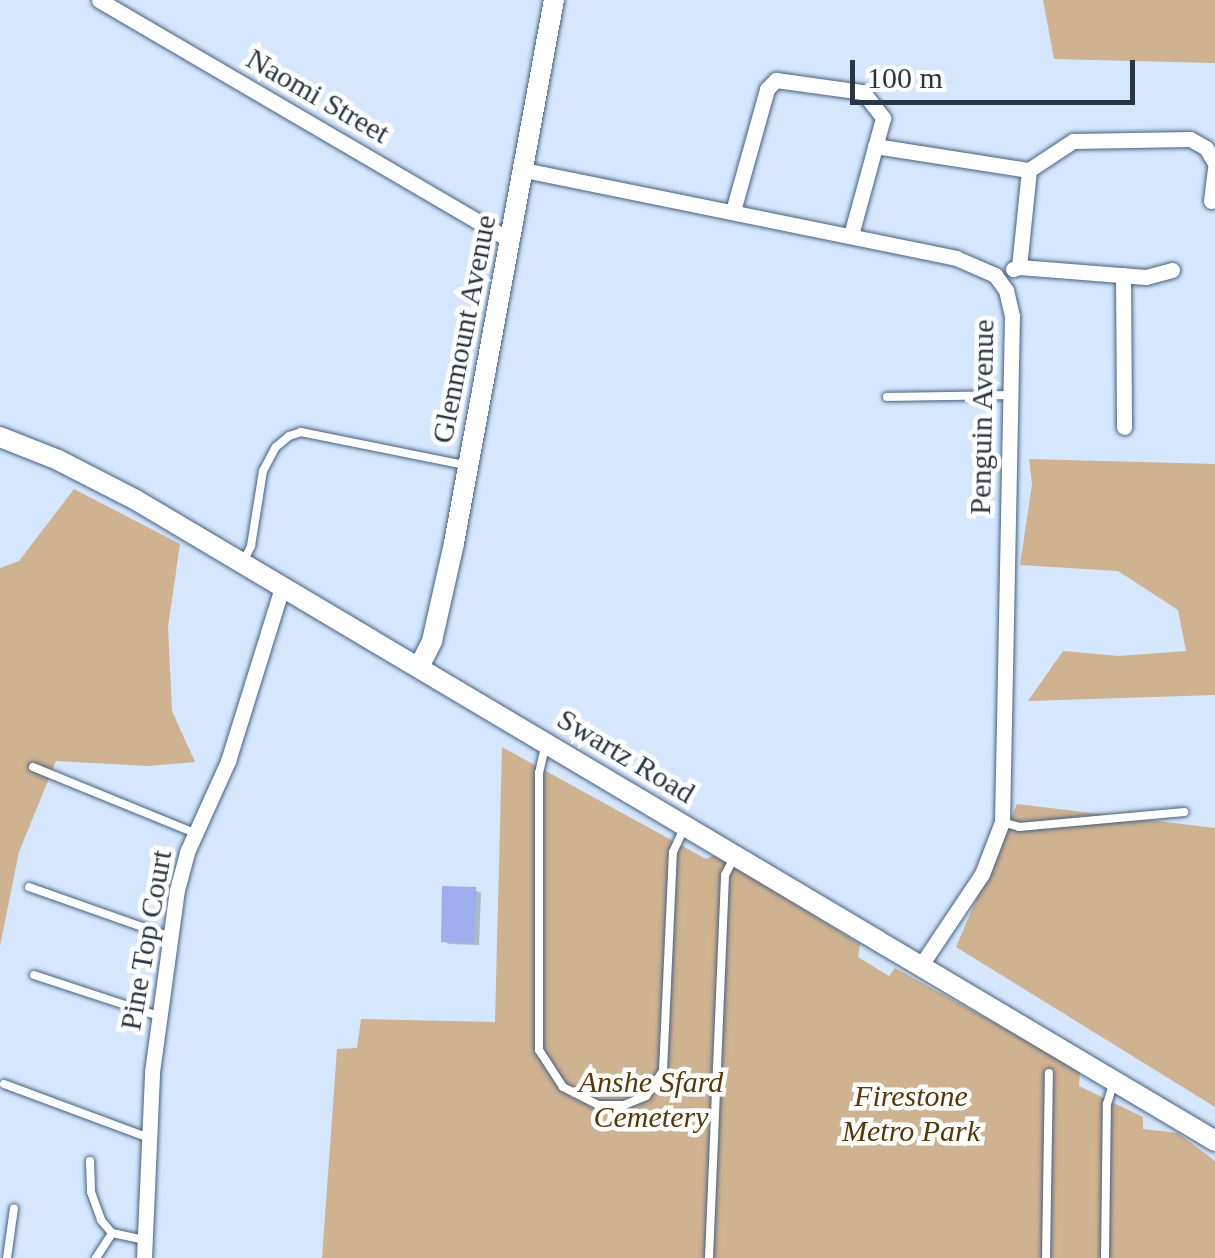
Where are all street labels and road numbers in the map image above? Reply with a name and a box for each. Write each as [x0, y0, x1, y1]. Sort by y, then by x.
street label: Naomi Street [240, 41, 396, 151]
street label: Glenmount Avenue [424, 211, 504, 447]
street label: Penguin Avenue [962, 318, 1002, 516]
street label: Swartz Road [551, 701, 701, 811]
street label: Pine Top Court [112, 847, 180, 1033]

